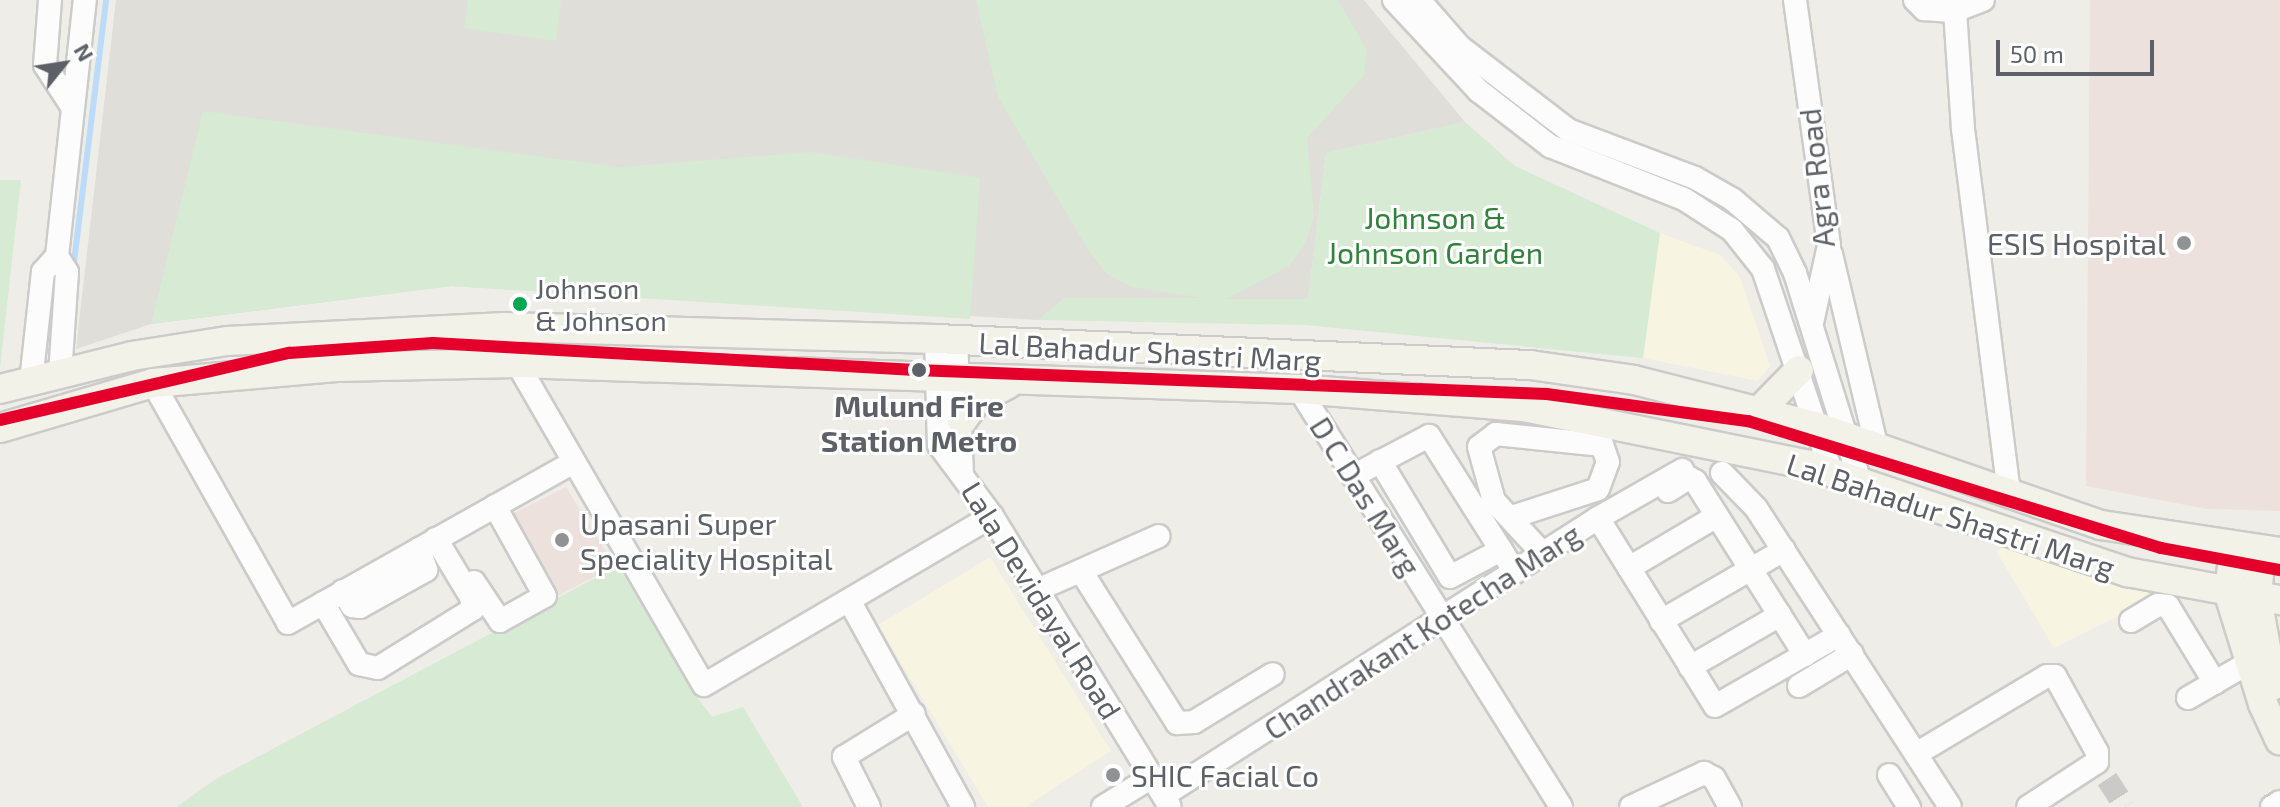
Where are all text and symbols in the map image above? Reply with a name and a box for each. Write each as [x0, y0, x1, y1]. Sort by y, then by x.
north arrow [24, 24, 104, 104]
scale bar [2000, 24, 2158, 74]
text: N [70, 39, 100, 65]
text: 50 m [2010, 39, 2064, 68]
street label: Agra Road [1791, 107, 1841, 249]
park label: Johnson & Johnson Garden [1327, 199, 1543, 270]
place label: ESIS Hospital [1987, 225, 2166, 261]
marker: ESIS Hospital [2173, 232, 2195, 254]
place label: Johnson & Johnson [535, 271, 667, 337]
marker: Johnson & Johnson [512, 296, 528, 312]
street label: Lal Bahadur Shastri Marg [977, 324, 1323, 378]
marker: Mulund Fire Station Metro [906, 357, 932, 383]
place label: Mulund Fire Station Metro [821, 387, 1017, 458]
street label: D C Das Marg [1303, 410, 1429, 582]
street label: Lal Bahadur Shastri Marg [1782, 445, 2120, 585]
street label: Lala Devidayal Road [954, 474, 1130, 726]
place label: Upasani Super Speciality Hospital [580, 505, 833, 576]
street label: Chandrakant Kotecha Marg [1257, 515, 1587, 747]
marker: Upasani Super Speciality Hospital [551, 529, 573, 551]
place label: SHIC Facial Co [1131, 757, 1320, 793]
marker: SHIC Facial Co [1102, 764, 1124, 786]

